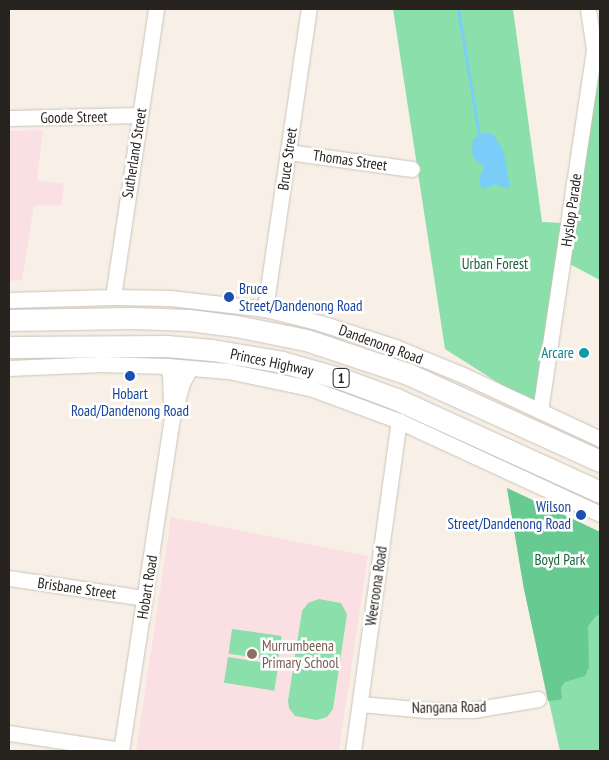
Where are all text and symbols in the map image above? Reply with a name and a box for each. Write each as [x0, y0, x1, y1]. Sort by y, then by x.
street label: Goode Street [40, 107, 108, 127]
street label: Sutherland Street [118, 107, 150, 199]
street label: Bruce Street [274, 126, 300, 192]
street label: Thomas Street [312, 146, 388, 174]
street label: Hyslop Parade [557, 172, 585, 248]
park label: Urban Forest [462, 255, 528, 273]
place label: Bruce Street/Dandenong Road [239, 279, 363, 314]
marker: Bruce Street/Dandenong Road [223, 291, 235, 303]
street label: Dandenong Road [337, 320, 425, 368]
street label: Princes Highway [229, 344, 315, 380]
place label: Arcare [541, 344, 574, 362]
marker: Arcare [578, 347, 590, 359]
road number: 1 [332, 366, 350, 389]
marker: Hobart Road/Dandenong Road [124, 370, 136, 382]
place label: Hobart Road/Dandenong Road [71, 384, 189, 419]
place label: Wilson Street/Dandenong Road [447, 497, 571, 532]
marker: Wilson Street/Dandenong Road [575, 509, 587, 521]
street label: Weeroona Road [362, 545, 390, 627]
park label: Boyd Park [535, 551, 585, 569]
street label: Hobart Road [133, 554, 161, 620]
street label: Brisbane Street [37, 574, 117, 602]
place label: Murrumbeena Primary School [262, 636, 339, 671]
marker: Murrumbeena Primary School [246, 648, 258, 660]
street label: Nangana Road [412, 697, 486, 717]

